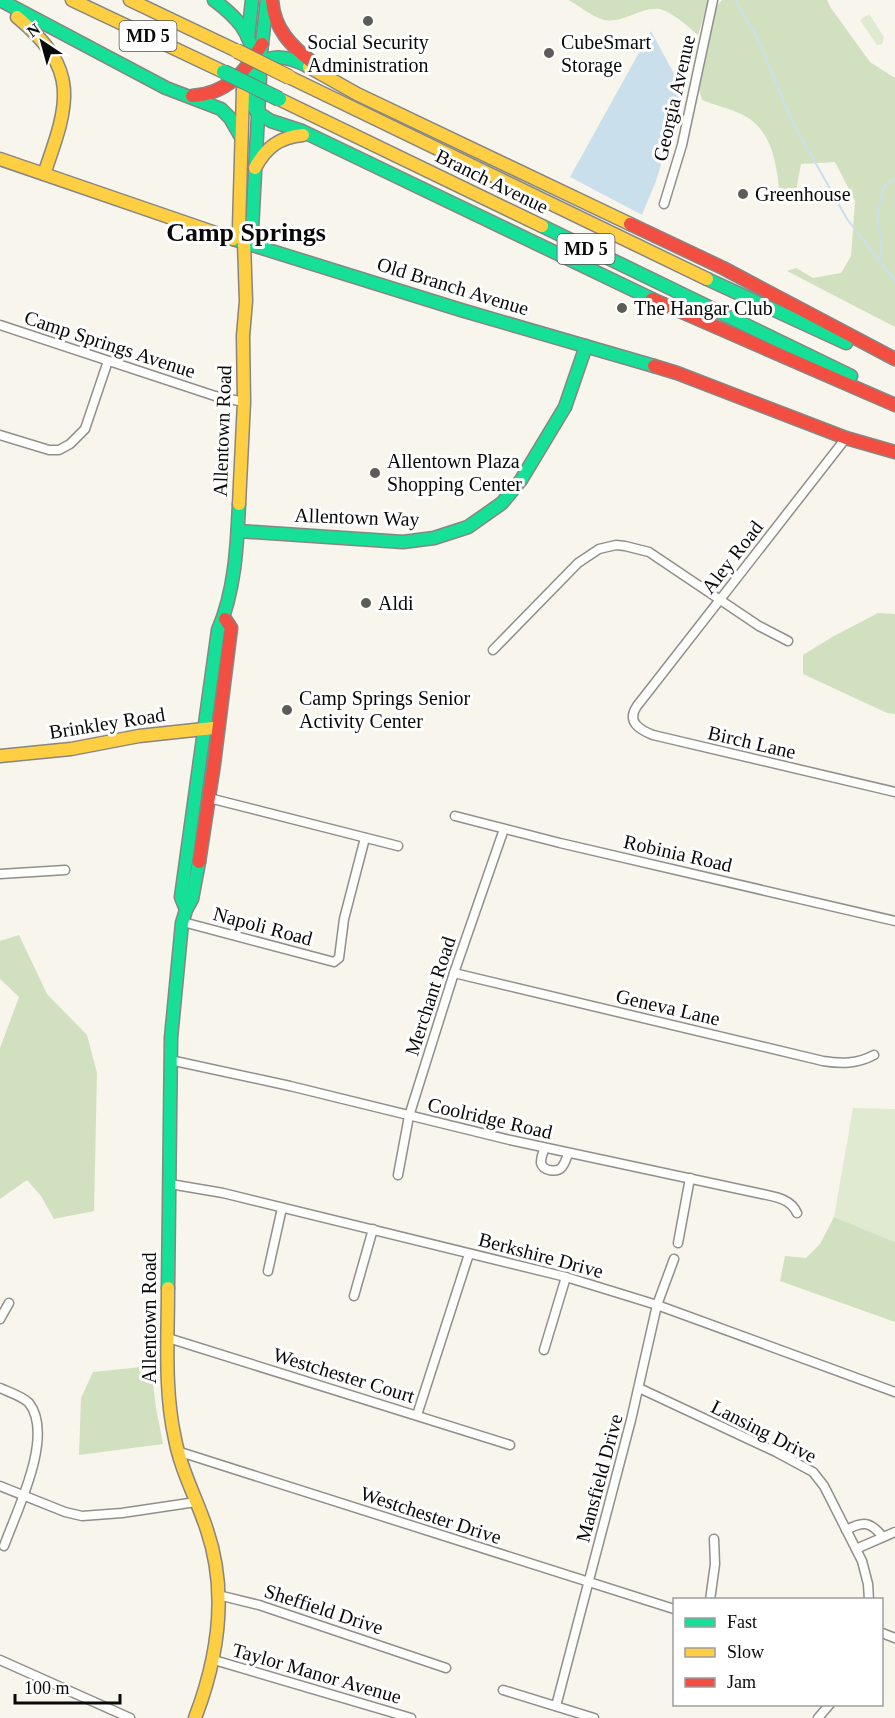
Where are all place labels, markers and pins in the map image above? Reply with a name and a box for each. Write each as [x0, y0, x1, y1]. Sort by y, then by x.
marker: Social Security Administration [361, 14, 375, 28]
place label: Social Security Administration [307, 31, 429, 76]
place label: CubeSmart Storage [561, 31, 651, 77]
marker: CubeSmart Storage [542, 46, 556, 60]
place label: Greenhouse [755, 183, 851, 205]
marker: Greenhouse [736, 187, 750, 201]
place label: The Hangar Club [634, 297, 773, 320]
marker: The Hangar Club [615, 301, 629, 315]
place label: Allentown Plaza Shopping Center [387, 450, 522, 496]
marker: Allentown Plaza Shopping Center [368, 466, 382, 480]
place label: Aldi [378, 592, 414, 614]
marker: Aldi [359, 596, 373, 610]
place label: Camp Springs Senior Activity Center [299, 687, 470, 733]
marker: Camp Springs Senior Activity Center [280, 703, 294, 717]

